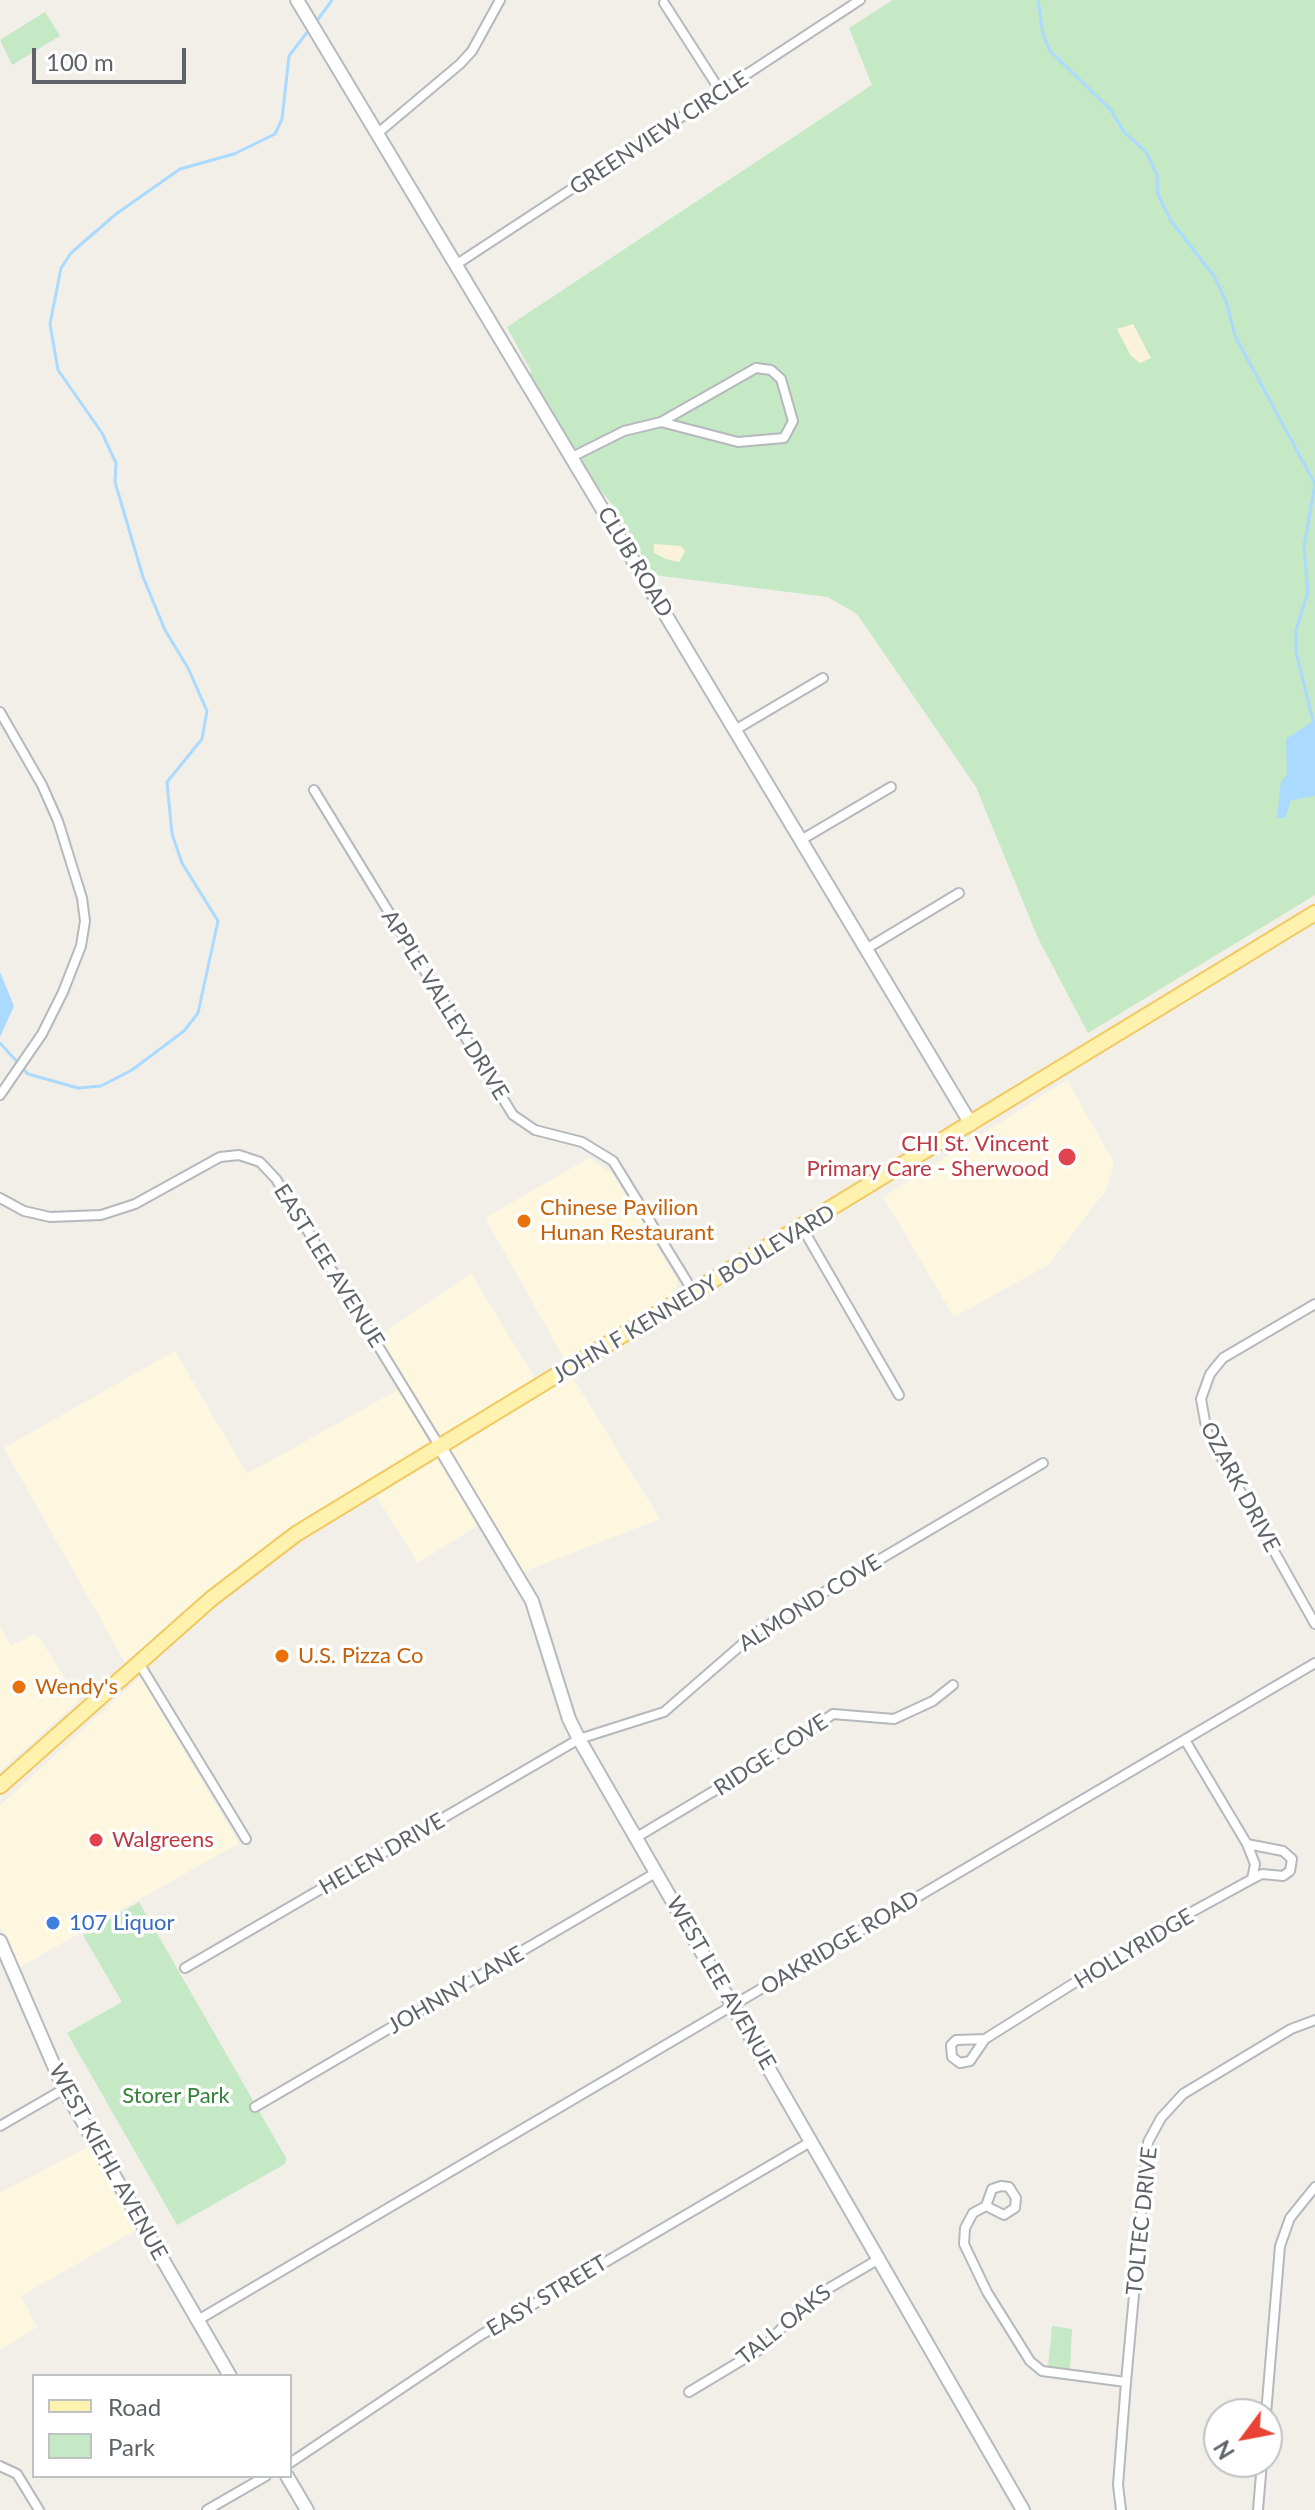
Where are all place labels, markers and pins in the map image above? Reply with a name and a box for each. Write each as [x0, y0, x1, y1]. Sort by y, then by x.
place label: CHI St. Vincent Primary Care - Sherwood [806, 1131, 1049, 1182]
marker: CHI St. Vincent Primary Care - Sherwood [1056, 1146, 1078, 1168]
place label: Chinese Pavilion Hunan Restaurant [540, 1195, 714, 1246]
marker: Chinese Pavilion Hunan Restaurant [515, 1212, 533, 1230]
place label: U.S. Pizza Co [298, 1643, 424, 1669]
marker: U.S. Pizza Co [273, 1647, 291, 1665]
place label: Wendy's [35, 1674, 118, 1700]
marker: Wendy's [10, 1678, 28, 1696]
place label: Walgreens [112, 1827, 214, 1853]
marker: Walgreens [87, 1831, 105, 1849]
place label: 107 Liquor [69, 1910, 175, 1936]
marker: 107 Liquor [44, 1914, 62, 1932]

